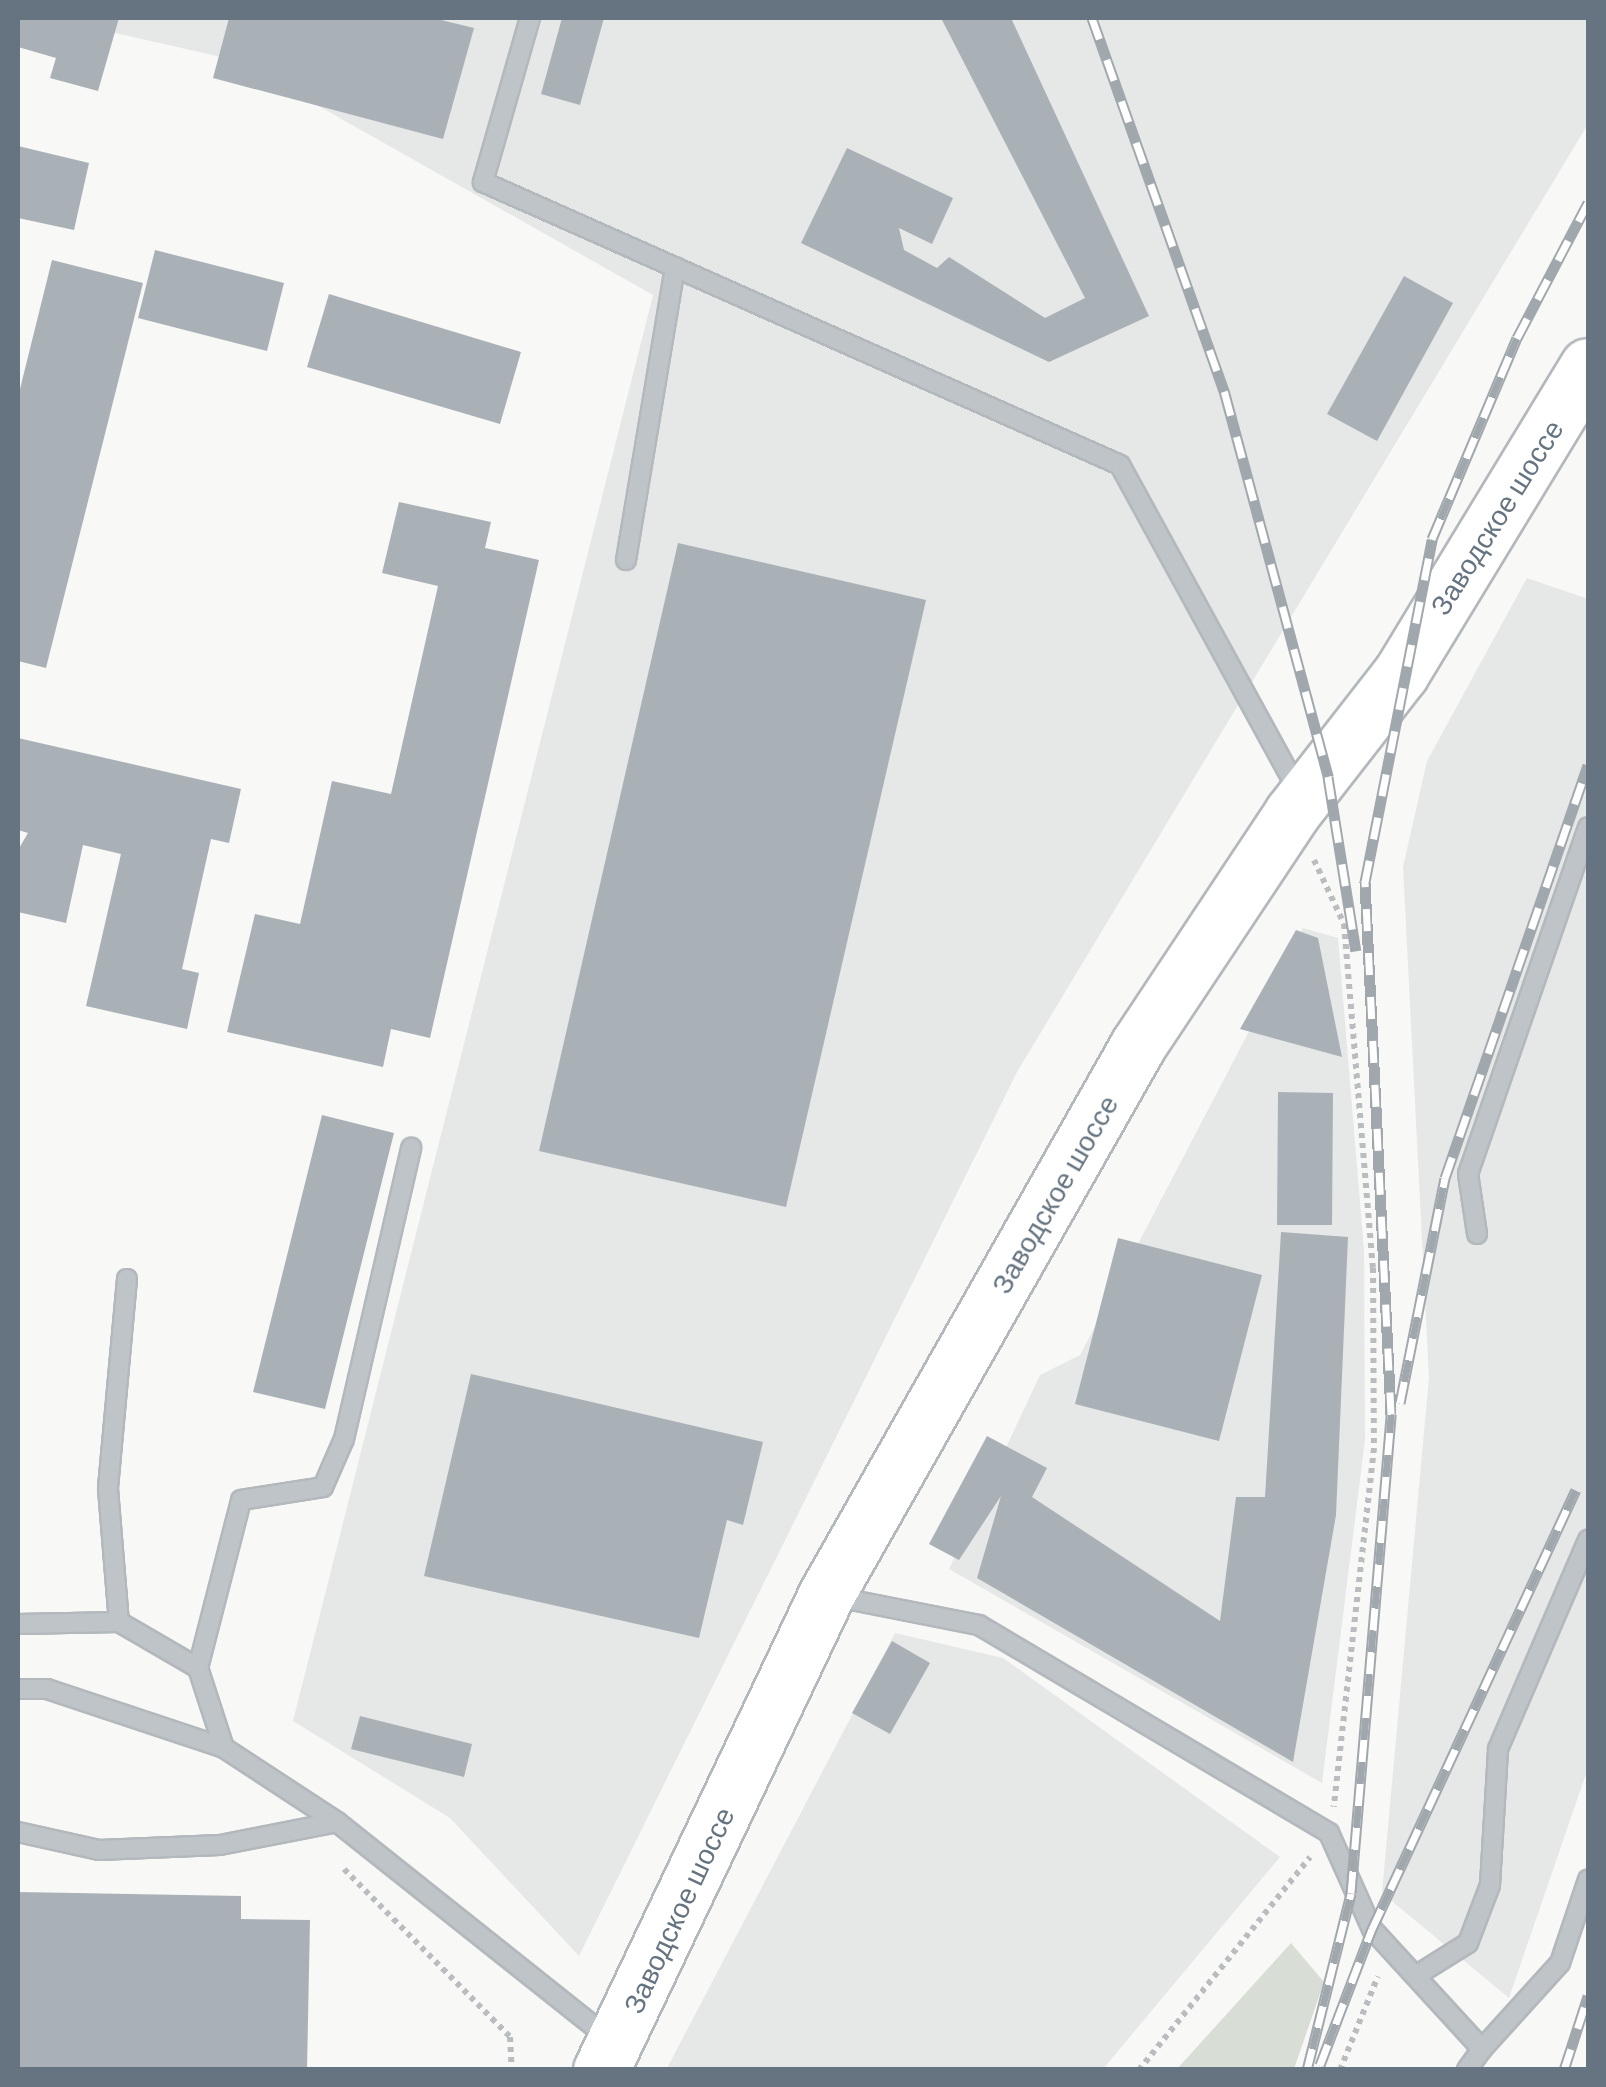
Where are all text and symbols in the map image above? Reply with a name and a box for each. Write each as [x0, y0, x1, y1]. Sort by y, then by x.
street label: Заводское шоссе [1423, 413, 1569, 621]
street label: Заводское шоссе [984, 1089, 1124, 1299]
street label: Заводское шоссе [616, 1802, 740, 2018]

